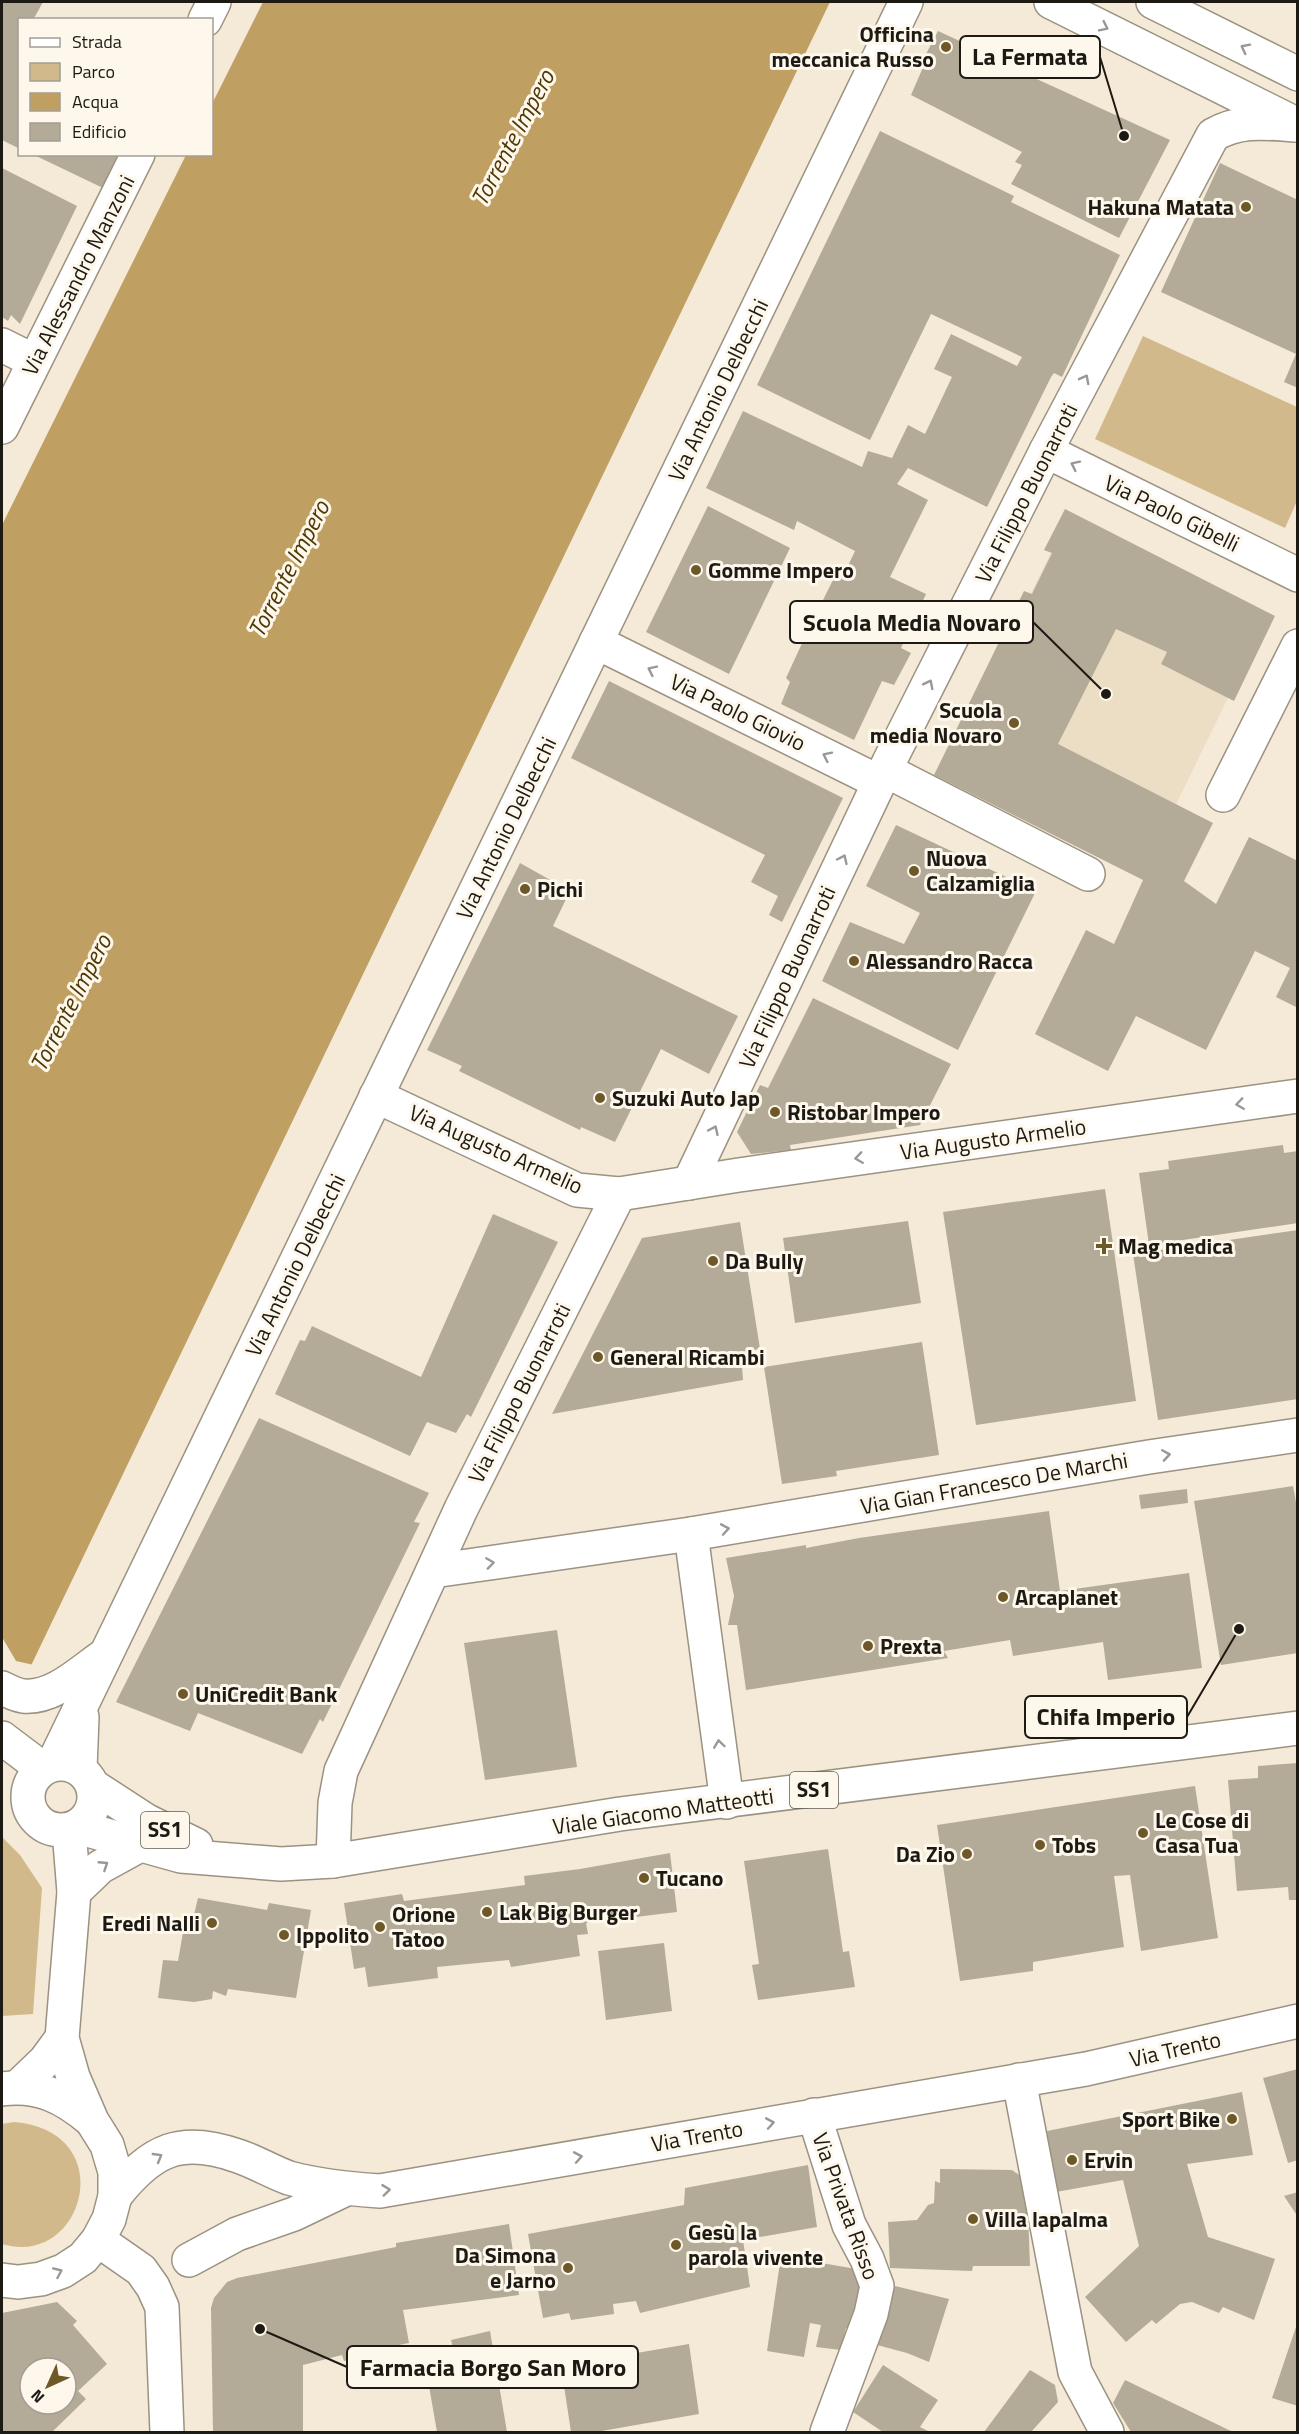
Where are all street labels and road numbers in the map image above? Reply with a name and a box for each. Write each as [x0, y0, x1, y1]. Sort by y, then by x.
street label: Via Alessandro Manzoni [13, 169, 143, 381]
street label: Via Antonio Delbecchi [659, 293, 777, 487]
street label: Via Filippo Buonarroti [966, 397, 1086, 589]
street label: Via Paolo Gibelli [1099, 466, 1245, 560]
street label: Via Paolo Giovio [664, 664, 812, 760]
street label: Via Antonio Delbecchi [447, 731, 565, 925]
street label: Via Filippo Buonarroti [730, 880, 844, 1074]
street label: Via Augusto Armelio [403, 1095, 589, 1203]
street label: Via Augusto Armelio [898, 1109, 1088, 1169]
street label: Via Antonio Delbecchi [236, 1168, 354, 1362]
street label: Via Filippo Buonarroti [459, 1297, 579, 1489]
street label: Via Gian Francesco De Marchi [858, 1443, 1130, 1523]
road number: SS1 [790, 1772, 838, 1808]
street label: Viale Giacomo Matteotti [550, 1779, 776, 1843]
road number: SS1 [141, 1812, 189, 1848]
street label: Via Trento [1126, 2022, 1224, 2076]
street label: Via Trento [648, 2111, 746, 2161]
street label: Via Privata Risso [804, 2128, 888, 2284]

